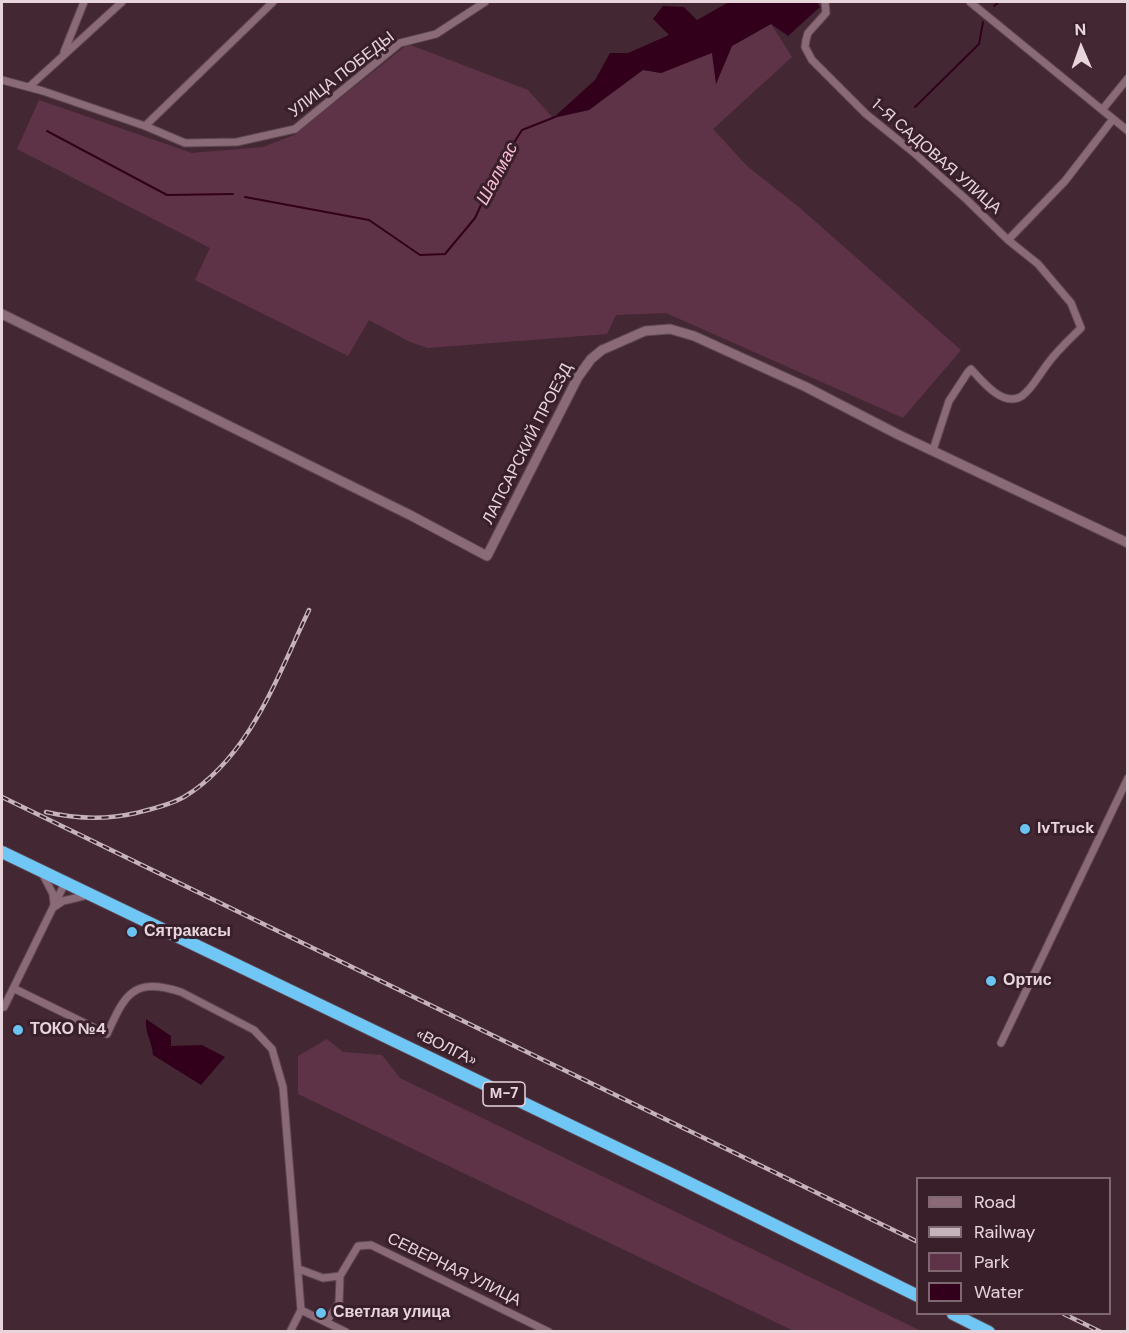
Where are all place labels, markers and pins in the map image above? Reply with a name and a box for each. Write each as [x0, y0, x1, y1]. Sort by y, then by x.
place label: IvTruck [1037, 819, 1095, 839]
marker: IvTruck [1018, 822, 1032, 836]
place label: Сятракасы [144, 922, 231, 942]
marker: Сятракасы [125, 925, 139, 939]
place label: Ортис [1003, 971, 1052, 991]
marker: Ортис [984, 974, 998, 988]
place label: ТОКО №4 [30, 1020, 106, 1040]
marker: ТОКО №4 [11, 1023, 25, 1037]
place label: Светлая улица [333, 1303, 450, 1323]
marker: Светлая улица [314, 1306, 328, 1320]

